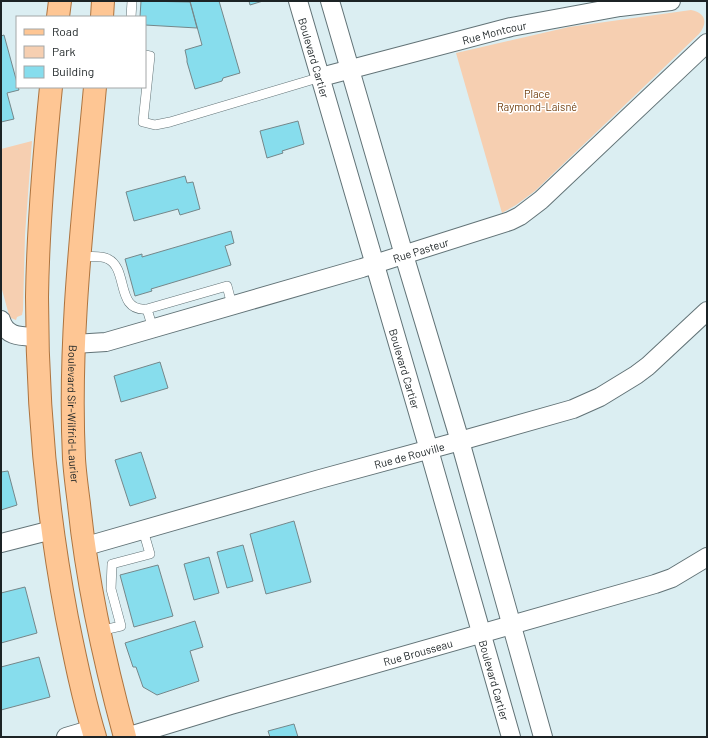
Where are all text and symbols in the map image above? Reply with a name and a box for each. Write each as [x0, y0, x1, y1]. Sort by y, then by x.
legend [16, 16, 146, 88]
street label: Boulevard Cartier [297, 16, 332, 99]
street label: Rue Montcour [461, 18, 527, 46]
text: Road [52, 24, 79, 38]
text: Park [52, 44, 76, 58]
text: Building [52, 64, 94, 78]
park label: Place Raymond-Laisné [497, 87, 577, 113]
street label: Rue Pasteur [391, 234, 450, 264]
street label: Boulevard Cartier [387, 327, 423, 410]
street label: Boulevard Sir-Wilfrid-Laurier [66, 345, 83, 484]
street label: Rue de Rouville [373, 439, 446, 471]
street label: Rue Brousseau [382, 636, 454, 668]
street label: Boulevard Cartier [477, 638, 512, 722]

